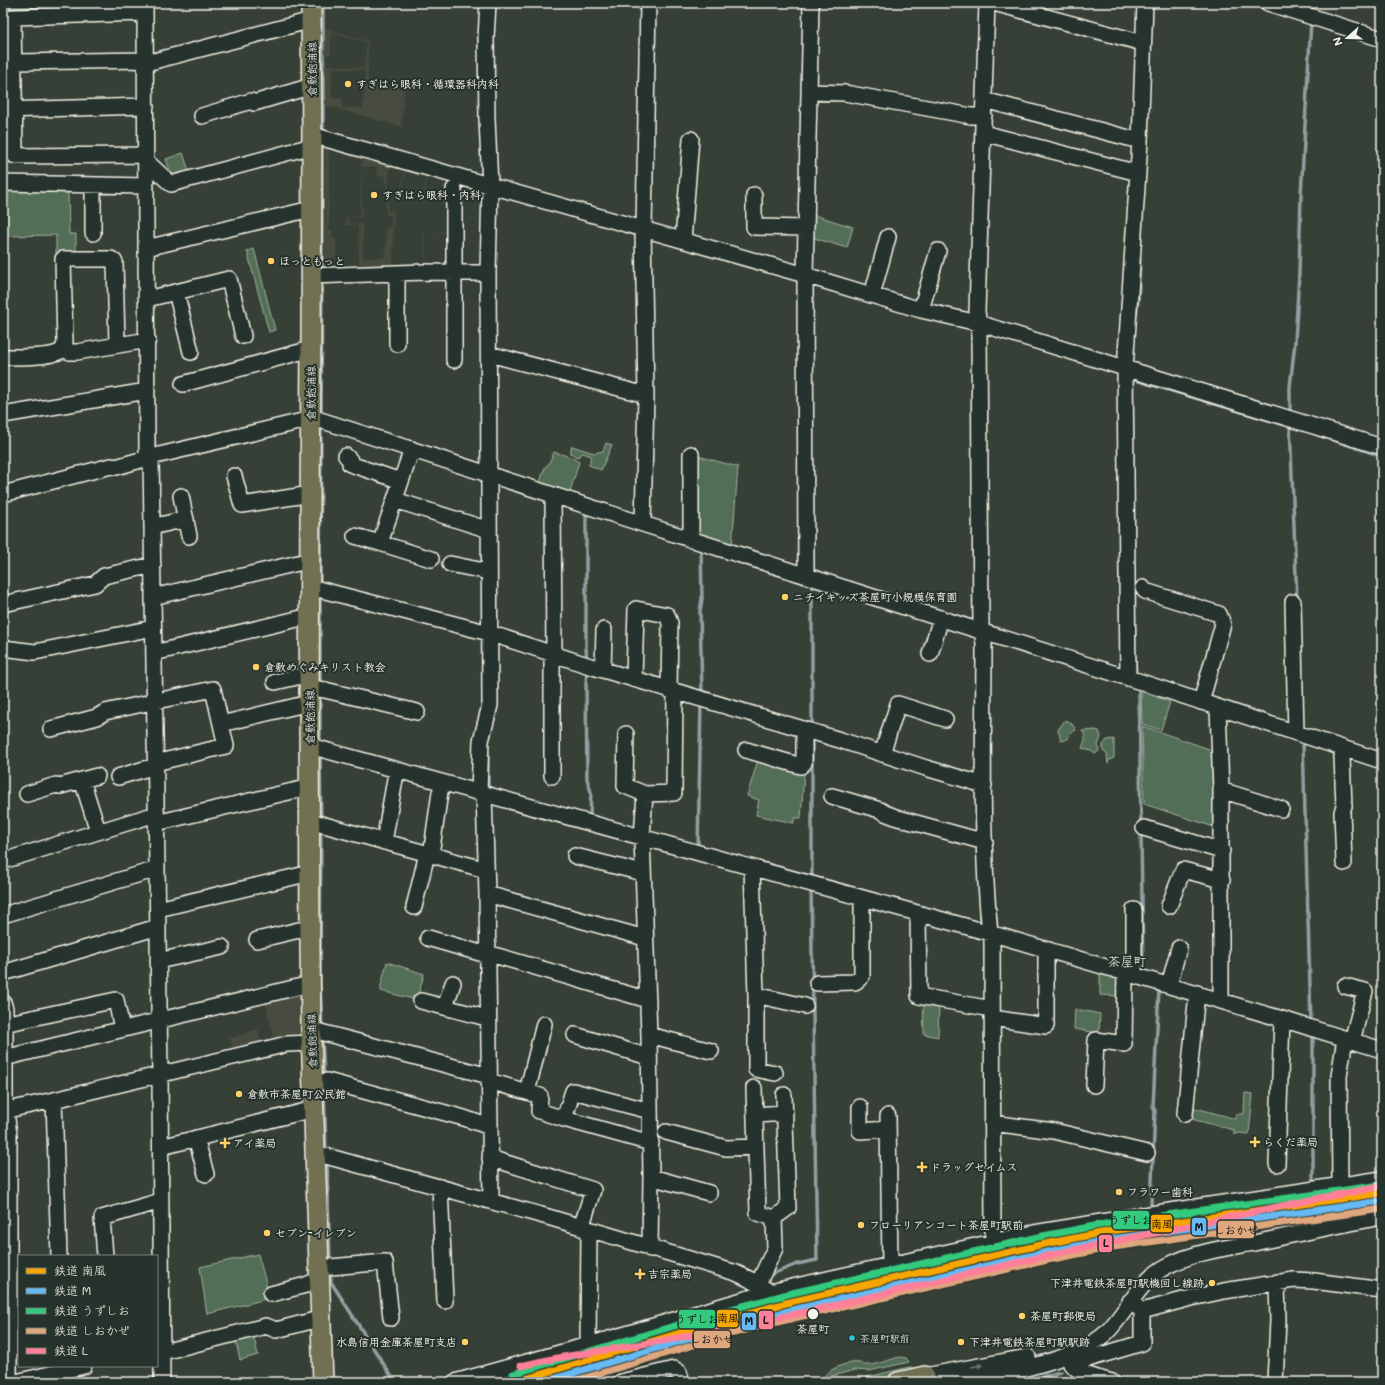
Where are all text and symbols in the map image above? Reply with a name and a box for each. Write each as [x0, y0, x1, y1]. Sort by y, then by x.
north arrow [1327, 18, 1367, 58]
text: N [1329, 35, 1346, 48]
street label: 倉敷飽浦線 [304, 42, 319, 97]
place label: すぎはら眼科・循環器科内科 [356, 76, 499, 91]
marker: すぎはら眼科・循環器科内科 [343, 79, 353, 89]
place label: すぎはら眼科・内科 [382, 187, 481, 202]
marker: すぎはら眼科・内科 [369, 190, 379, 200]
place label: ほっともっと [279, 253, 345, 268]
marker: ほっともっと [266, 256, 276, 266]
street label: 倉敷飽浦線 [303, 366, 318, 421]
place label: ニチイキッズ茶屋町小規模保育園 [793, 589, 958, 604]
marker: ニチイキッズ茶屋町小規模保育園 [780, 592, 790, 602]
place label: 倉敷めぐみキリスト教会 [264, 659, 386, 674]
marker: 倉敷めぐみキリスト教会 [251, 662, 261, 672]
street label: 倉敷飽浦線 [302, 690, 317, 745]
district label: 茶屋町 [1107, 952, 1147, 969]
street label: 倉敷飽浦線 [303, 1013, 320, 1069]
place label: 倉敷市茶屋町公民館 [247, 1086, 346, 1101]
marker: 倉敷市茶屋町公民館 [234, 1089, 244, 1099]
place label: らくだ薬局 [1263, 1134, 1318, 1149]
place label: アイ薬局 [233, 1135, 276, 1150]
marker: らくだ薬局 [1250, 1137, 1260, 1147]
marker: アイ薬局 [220, 1138, 230, 1148]
place label: ドラッグセイムス [930, 1159, 1018, 1174]
marker: ドラッグセイムス [917, 1162, 927, 1172]
place label: フラワー歯科 [1127, 1184, 1193, 1199]
marker: フラワー歯科 [1114, 1187, 1124, 1197]
line badge: うずしお [1112, 1210, 1150, 1230]
text: うずしお [1109, 1212, 1153, 1227]
line badge: 南風 [1150, 1214, 1173, 1233]
text: 南風 [1151, 1216, 1173, 1231]
place label: フローリアンコート茶屋町駅前 [869, 1217, 1023, 1232]
line badge: M [1191, 1217, 1207, 1236]
text: M [1195, 1219, 1204, 1234]
marker: フローリアンコート茶屋町駅前 [856, 1220, 866, 1230]
line badge: しおかぜ [1217, 1220, 1255, 1239]
text: しおかぜ [1214, 1222, 1258, 1237]
place label: セブン-イレブン [275, 1225, 357, 1240]
marker: セブン-イレブン [262, 1228, 272, 1238]
line badge: L [1098, 1234, 1113, 1253]
text: L [1103, 1235, 1110, 1250]
legend [18, 1255, 158, 1367]
text: 鉄道 南風 [54, 1262, 106, 1278]
place label: 吉宗薬局 [648, 1266, 692, 1281]
marker: 吉宗薬局 [635, 1269, 645, 1279]
place label: 下津井電鉄茶屋町駅機回し線跡 [1050, 1275, 1204, 1290]
marker: 下津井電鉄茶屋町駅機回し線跡 [1207, 1278, 1217, 1288]
text: 鉄道 M [54, 1282, 91, 1298]
text: 鉄道 うずしお [54, 1302, 130, 1318]
marker: 茶屋町 [806, 1307, 820, 1321]
place label: 茶屋町郵便局 [1030, 1308, 1096, 1323]
line badge: うずしお [678, 1309, 716, 1329]
line badge: 南風 [716, 1309, 739, 1328]
text: 南風 [717, 1310, 739, 1325]
line badge: L [758, 1310, 774, 1330]
text: うずしお [675, 1311, 719, 1326]
marker: 茶屋町郵便局 [1017, 1311, 1027, 1321]
line badge: M [741, 1312, 757, 1331]
text: L [763, 1312, 770, 1327]
text: M [745, 1313, 754, 1328]
place label: 茶屋町 [797, 1321, 830, 1336]
text: 鉄道 しおかぜ [54, 1322, 130, 1338]
line badge: しおかぜ [693, 1330, 731, 1349]
text: しおかぜ [690, 1331, 734, 1346]
place label: 茶屋町駅前 [860, 1331, 910, 1345]
marker: 茶屋町駅前 [847, 1333, 857, 1343]
place label: 水島信用金庫茶屋町支店 [336, 1334, 457, 1349]
place label: 下津井電鉄茶屋町駅駅跡 [969, 1334, 1090, 1349]
marker: 水島信用金庫茶屋町支店 [460, 1337, 470, 1347]
marker: 下津井電鉄茶屋町駅駅跡 [956, 1337, 966, 1347]
text: 鉄道 L [54, 1342, 89, 1358]
one-way arrow [971, 1363, 984, 1369]

